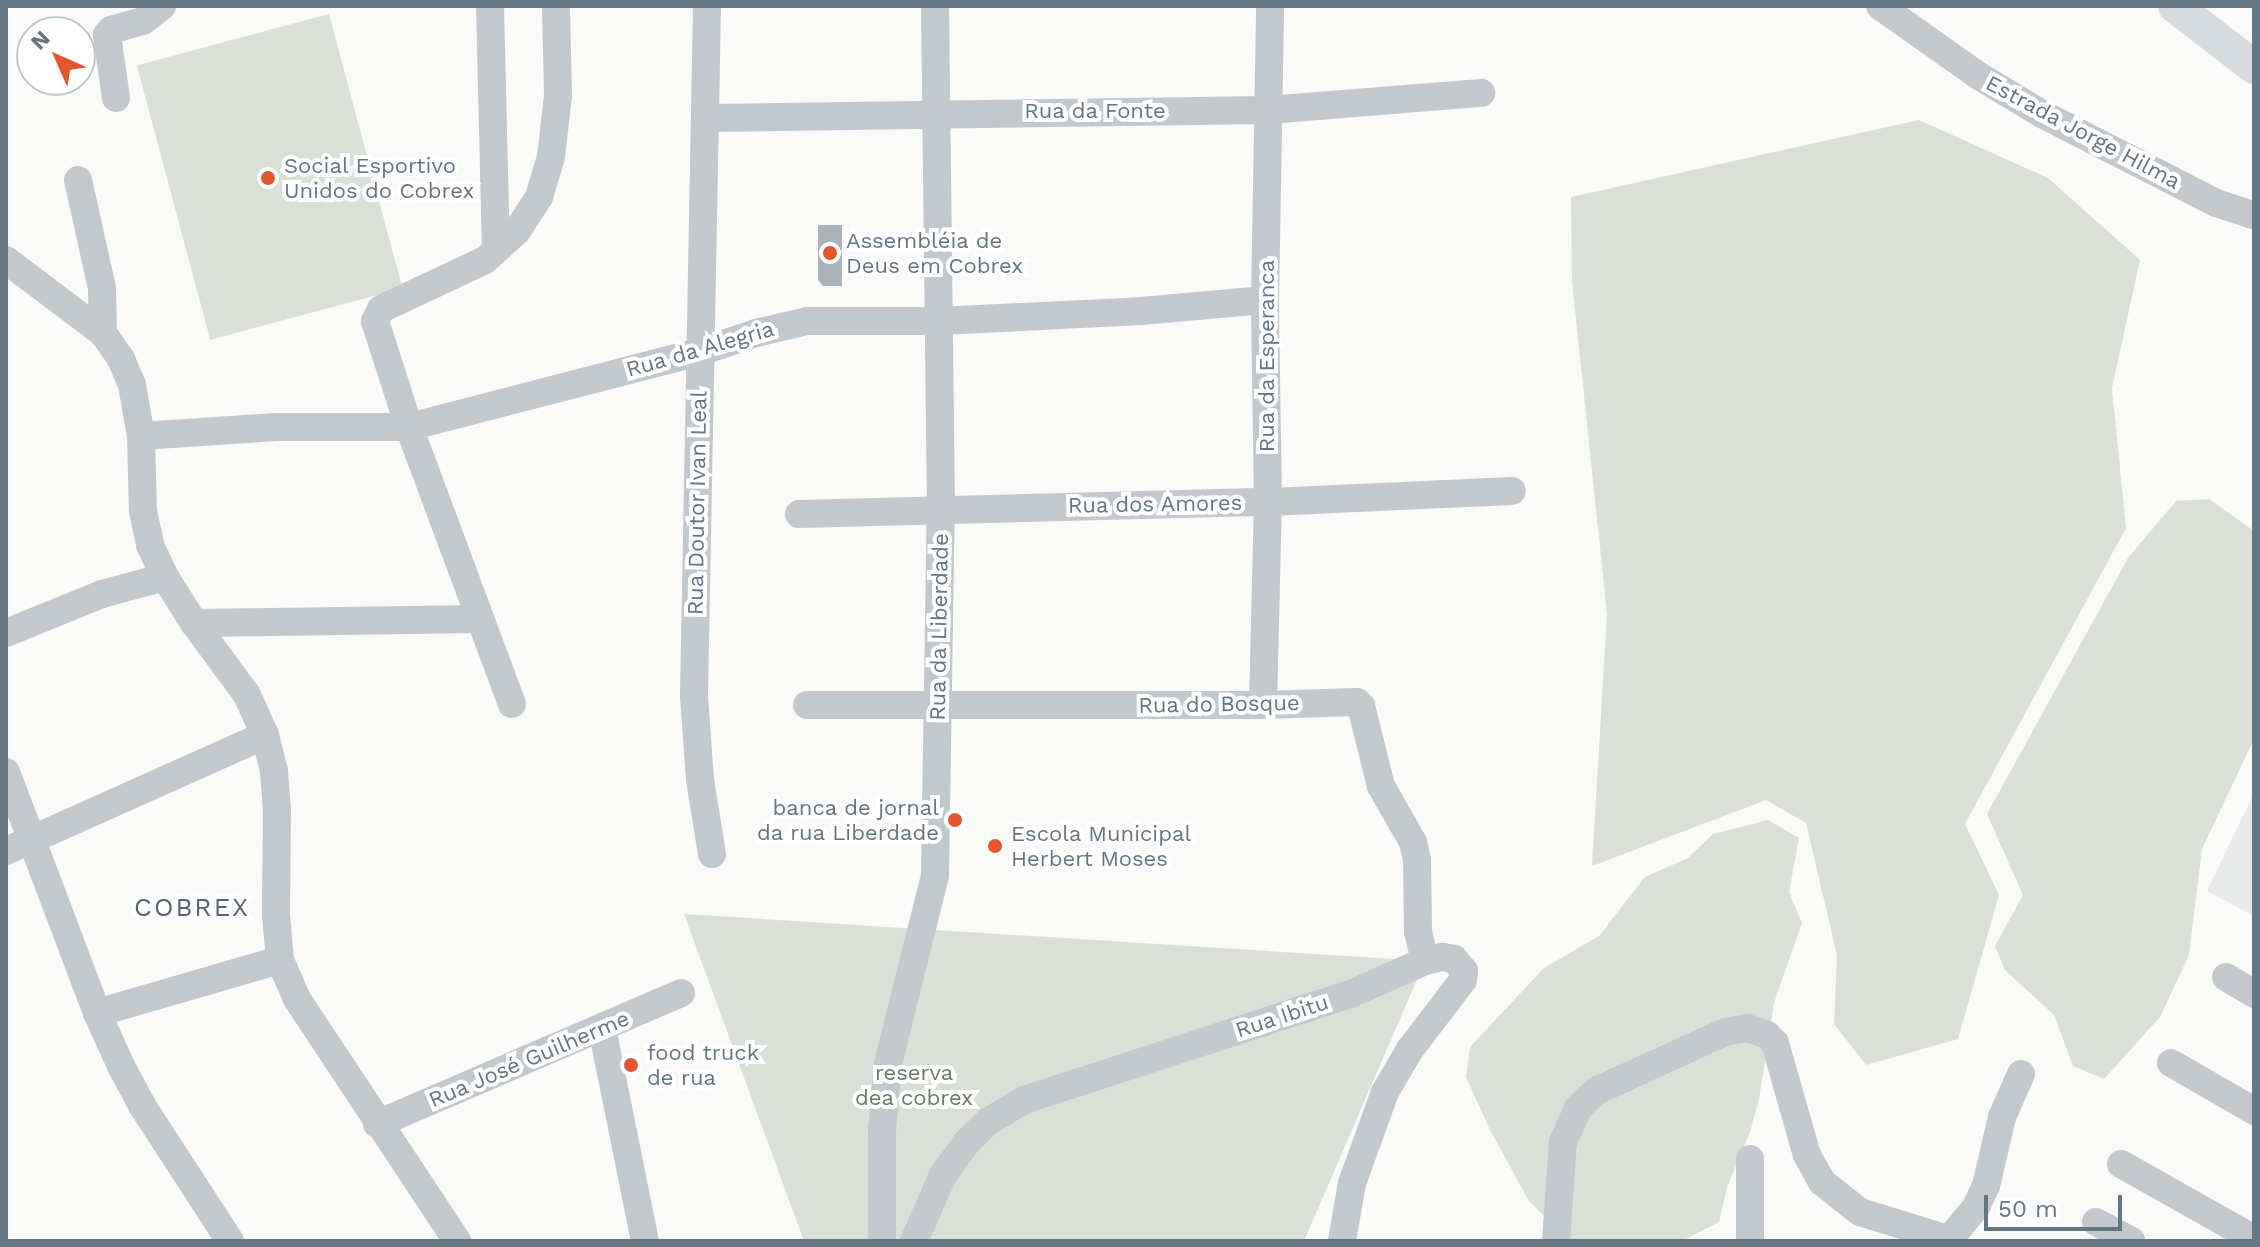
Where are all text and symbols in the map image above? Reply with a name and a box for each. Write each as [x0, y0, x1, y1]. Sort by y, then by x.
north arrow [16, 16, 96, 96]
text: N [25, 25, 55, 55]
street label: Estrada Jorge Hilma [1981, 69, 2185, 195]
street label: Rua da Fonte [1024, 98, 1166, 124]
place label: Social Esportivo Unidos do Cobrex [284, 152, 474, 204]
marker: Social Esportivo Unidos do Cobrex [259, 169, 277, 187]
place label: Assembléia de Deus em Cobrex [846, 227, 1023, 278]
marker: Assembléia de Deus em Cobrex [821, 244, 839, 262]
street label: Rua da Esperanca [1254, 259, 1280, 453]
street label: Rua da Alegria [622, 315, 778, 383]
street label: Rua Doutor Ivan Leal [682, 390, 712, 616]
street label: Rua dos Amores [1067, 489, 1243, 519]
street label: Rua da Liberdade [924, 533, 954, 721]
street label: Rua do Bosque [1138, 689, 1300, 719]
place label: banca de jornal da rua Liberdade [756, 794, 939, 846]
marker: banca de jornal da rua Liberdade [946, 811, 964, 829]
place label: Escola Municipal Herbert Moses [1011, 820, 1192, 872]
marker: Escola Municipal Herbert Moses [986, 837, 1004, 855]
district label: COBREX [134, 892, 250, 924]
street label: Rua Ibitu [1232, 988, 1332, 1044]
street label: Rua José Guilherme [424, 1005, 634, 1113]
place label: food truck de rua [647, 1039, 760, 1090]
marker: food truck de rua [622, 1056, 640, 1074]
park label: reserva dea cobrex [855, 1059, 973, 1110]
scale bar [1988, 1179, 2126, 1229]
text: 50 m [1998, 1195, 2058, 1223]

